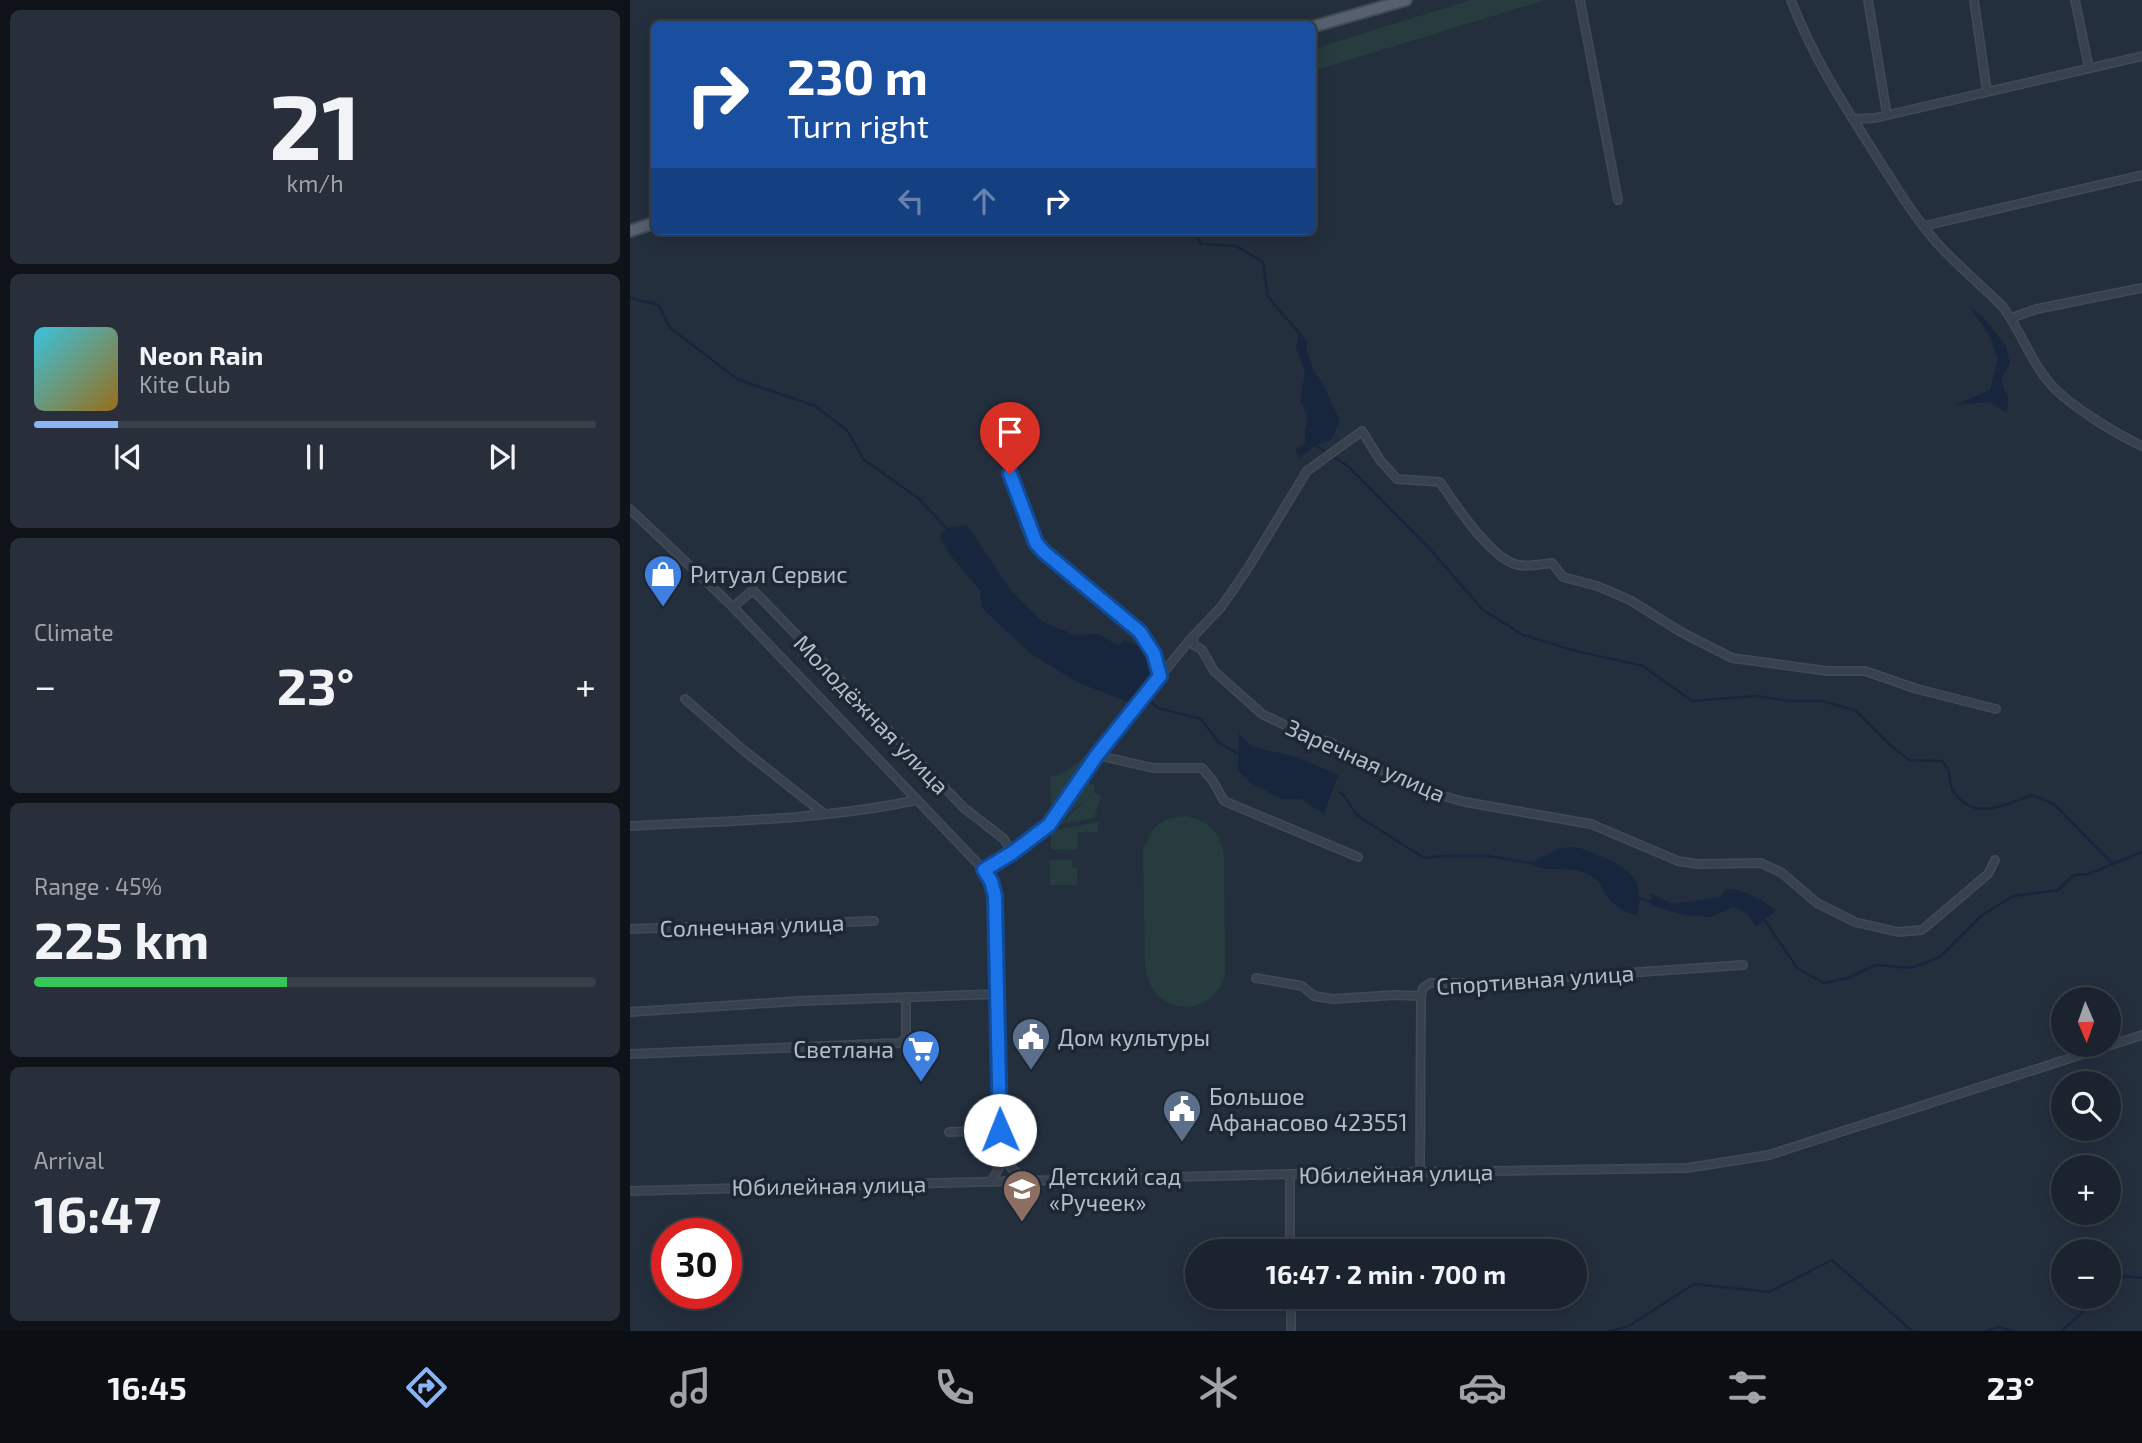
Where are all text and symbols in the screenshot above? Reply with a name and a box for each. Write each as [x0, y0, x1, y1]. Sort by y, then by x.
text: 230 m [787, 46, 928, 105]
icon: right [672, 49, 763, 140]
text: 21 [269, 69, 361, 178]
text: Turn right [787, 106, 929, 144]
text: km/h [286, 169, 344, 197]
icon: left [892, 182, 930, 220]
icon: ahead [965, 182, 1003, 220]
icon: right [1038, 182, 1076, 220]
text: Neon Rain [139, 339, 263, 370]
text: Kite Club [139, 370, 231, 398]
pin [980, 402, 1040, 474]
icon: arrive [991, 413, 1029, 451]
icon: previous [109, 438, 147, 476]
icon: pause [296, 438, 334, 476]
icon: next [483, 438, 521, 476]
shop icon: Ритуал Сервис [642, 553, 684, 608]
place label: Ритуал Сервис [690, 560, 848, 589]
text: Climate [34, 618, 114, 646]
street label: Молодёжная улица [788, 629, 955, 800]
text: 23° [277, 653, 354, 715]
text: − [34, 662, 56, 708]
text: + [575, 662, 596, 708]
street label: Заречная улица [1282, 712, 1450, 809]
text: Range · 45% [34, 872, 162, 900]
text: 225 km [34, 907, 209, 969]
street label: Солнечная улица [659, 908, 845, 943]
street label: Спортивная улица [1435, 958, 1635, 1001]
north arrow [2051, 987, 2121, 1057]
map controls [2051, 987, 2121, 1309]
public building icon: Дом культуры [1010, 1016, 1052, 1071]
place label: Дом культуры [1058, 1023, 1210, 1052]
supermarket icon: Светлана [900, 1028, 942, 1083]
place label: Светлана [793, 1035, 894, 1063]
button: search [2051, 1071, 2121, 1141]
place label: Большое Афанасово 423551 [1209, 1082, 1408, 1136]
public building icon: Большое Афанасово 423551 [1161, 1088, 1203, 1143]
position arrow [963, 1093, 1037, 1167]
text: Arrival [34, 1146, 104, 1174]
button: + [2051, 1155, 2121, 1225]
street label: Юбилейная улица [1298, 1157, 1494, 1190]
place label: Детский сад «Ручеек» [1049, 1162, 1181, 1217]
school or university icon: Детский сад «Ручеек» [1001, 1168, 1043, 1223]
street label: Юбилейная улица [731, 1169, 927, 1202]
text: 16:47 [34, 1181, 161, 1243]
speed limit sign: 30 [651, 1218, 742, 1309]
button: − [2051, 1239, 2121, 1309]
text: 16:47 · 2 min · 700 m [1266, 1258, 1506, 1289]
icon: directions [402, 1363, 451, 1412]
icon: music [666, 1363, 715, 1412]
icon: phone [930, 1363, 979, 1412]
icon: climate [1194, 1363, 1243, 1412]
icon: car [1458, 1363, 1507, 1412]
icon: filters [1723, 1363, 1772, 1412]
text: 16:45 [108, 1368, 187, 1406]
text: 23° [1987, 1368, 2034, 1406]

